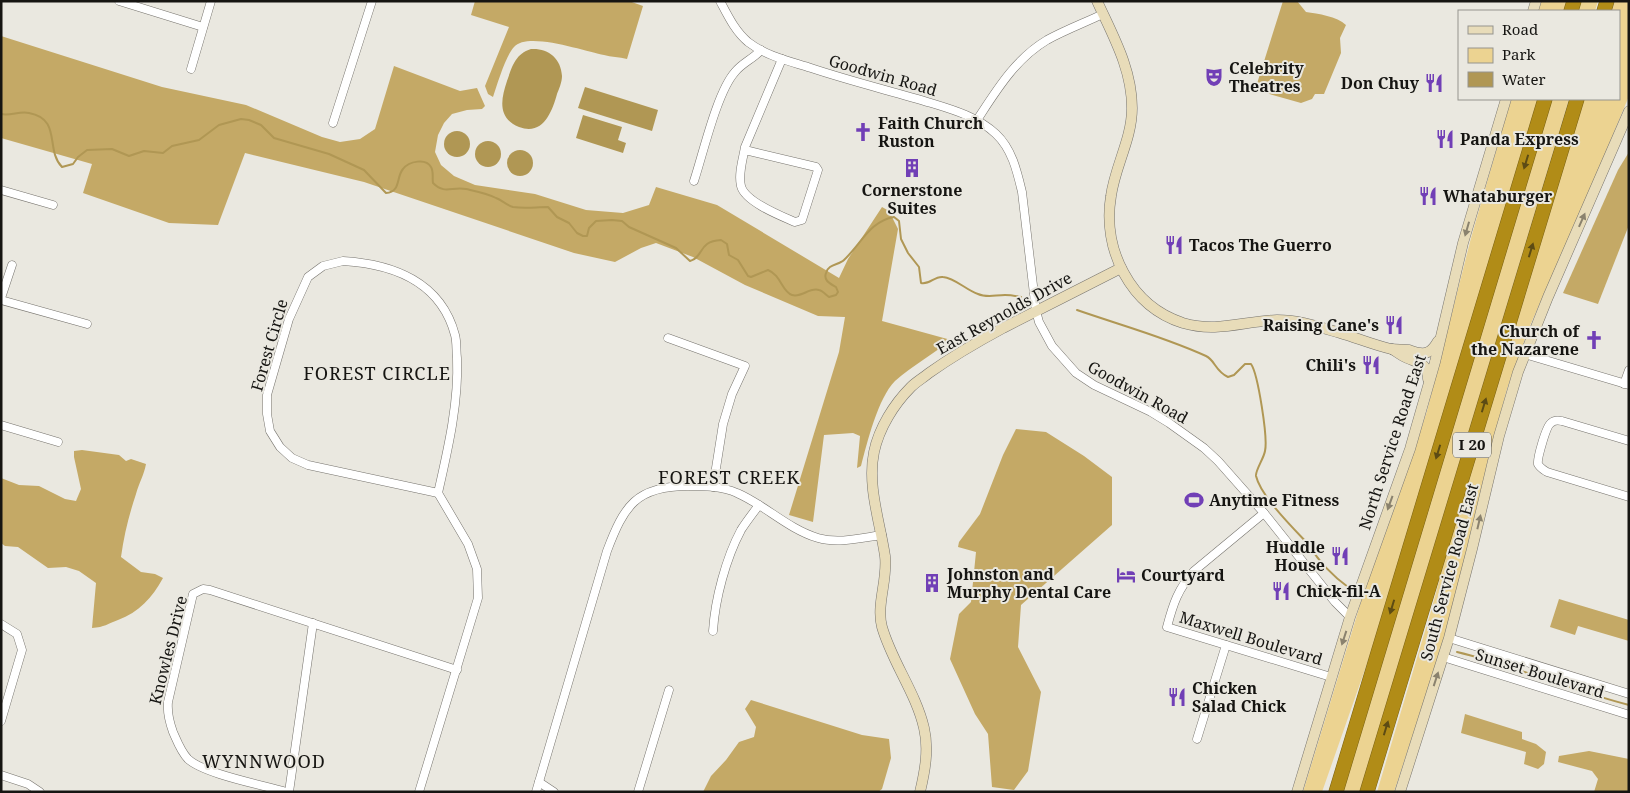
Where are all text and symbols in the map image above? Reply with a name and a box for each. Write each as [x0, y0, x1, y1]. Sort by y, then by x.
legend [1458, 10, 1620, 100]
text: Road [1502, 19, 1538, 39]
text: Park [1502, 44, 1536, 64]
street label: Goodwin Road [826, 49, 940, 101]
place label: Celebrity Theatres [1229, 57, 1305, 97]
theatre icon: Celebrity Theatres [1203, 66, 1225, 88]
text: Water [1502, 69, 1545, 89]
place label: Don Chuy [1341, 72, 1420, 94]
restaurant icon: Don Chuy [1423, 72, 1445, 94]
place label: Faith Church Ruston [878, 112, 984, 152]
church icon: Faith Church Ruston [852, 121, 874, 143]
restaurant icon: Panda Express [1434, 128, 1456, 150]
place label: Panda Express [1460, 128, 1579, 150]
one-way arrow [1521, 155, 1529, 170]
building icon: Cornerstone Suites [901, 157, 923, 179]
place label: Cornerstone Suites [862, 179, 962, 219]
restaurant icon: Whataburger [1417, 185, 1439, 207]
place label: Whataburger [1443, 185, 1553, 207]
one-way arrow [1578, 213, 1586, 227]
one-way arrow [1462, 222, 1470, 237]
restaurant icon: Tacos The Guerro [1163, 234, 1185, 256]
place label: Tacos The Guerro [1189, 234, 1332, 256]
one-way arrow [1528, 242, 1536, 257]
street label: East Reynolds Drive [932, 267, 1076, 359]
street label: Forest Circle [245, 296, 293, 394]
place label: Raising Cane's [1263, 314, 1379, 336]
restaurant icon: Raising Cane's [1383, 314, 1405, 336]
place label: Church of the Nazarene [1471, 320, 1580, 360]
church icon: Church of the Nazarene [1583, 329, 1605, 351]
street label: North Service Road East [1353, 351, 1431, 533]
place label: Chili's [1305, 354, 1356, 376]
restaurant icon: Chili's [1360, 354, 1382, 376]
street label: Goodwin Road [1084, 355, 1192, 429]
district label: FOREST CIRCLE [303, 361, 451, 385]
one-way arrow [1481, 398, 1489, 413]
road number: I 20 [1453, 432, 1491, 458]
one-way arrow [1434, 444, 1442, 459]
district label: FOREST CREEK [658, 465, 800, 489]
street label: South Service Road East [1415, 481, 1483, 663]
sports icon: Anytime Fitness [1183, 489, 1205, 511]
place label: Anytime Fitness [1209, 489, 1339, 511]
one-way arrow [1386, 496, 1393, 511]
one-way arrow [1475, 514, 1483, 529]
place label: Huddle House [1266, 536, 1325, 576]
restaurant icon: Huddle House [1329, 545, 1351, 567]
place label: Johnston and Murphy Dental Care [946, 563, 1111, 603]
hotel icon: Courtyard [1115, 564, 1137, 586]
place label: Courtyard [1141, 564, 1225, 586]
building icon: Johnston and Murphy Dental Care [921, 572, 943, 594]
restaurant icon: Chick-fil-A [1270, 580, 1292, 602]
place label: Chick-fil-A [1296, 580, 1382, 602]
street label: Knowles Drive [144, 593, 192, 707]
one-way arrow [1387, 600, 1395, 615]
street label: Maxwell Boulevard [1177, 606, 1325, 670]
one-way arrow [1339, 631, 1347, 646]
street label: Sunset Boulevard [1473, 643, 1607, 703]
one-way arrow [1433, 671, 1441, 686]
place label: Chicken Salad Chick [1192, 677, 1287, 717]
restaurant icon: Chicken Salad Chick [1166, 686, 1188, 708]
one-way arrow [1383, 721, 1391, 736]
district label: WYNNWOOD [202, 749, 326, 773]

